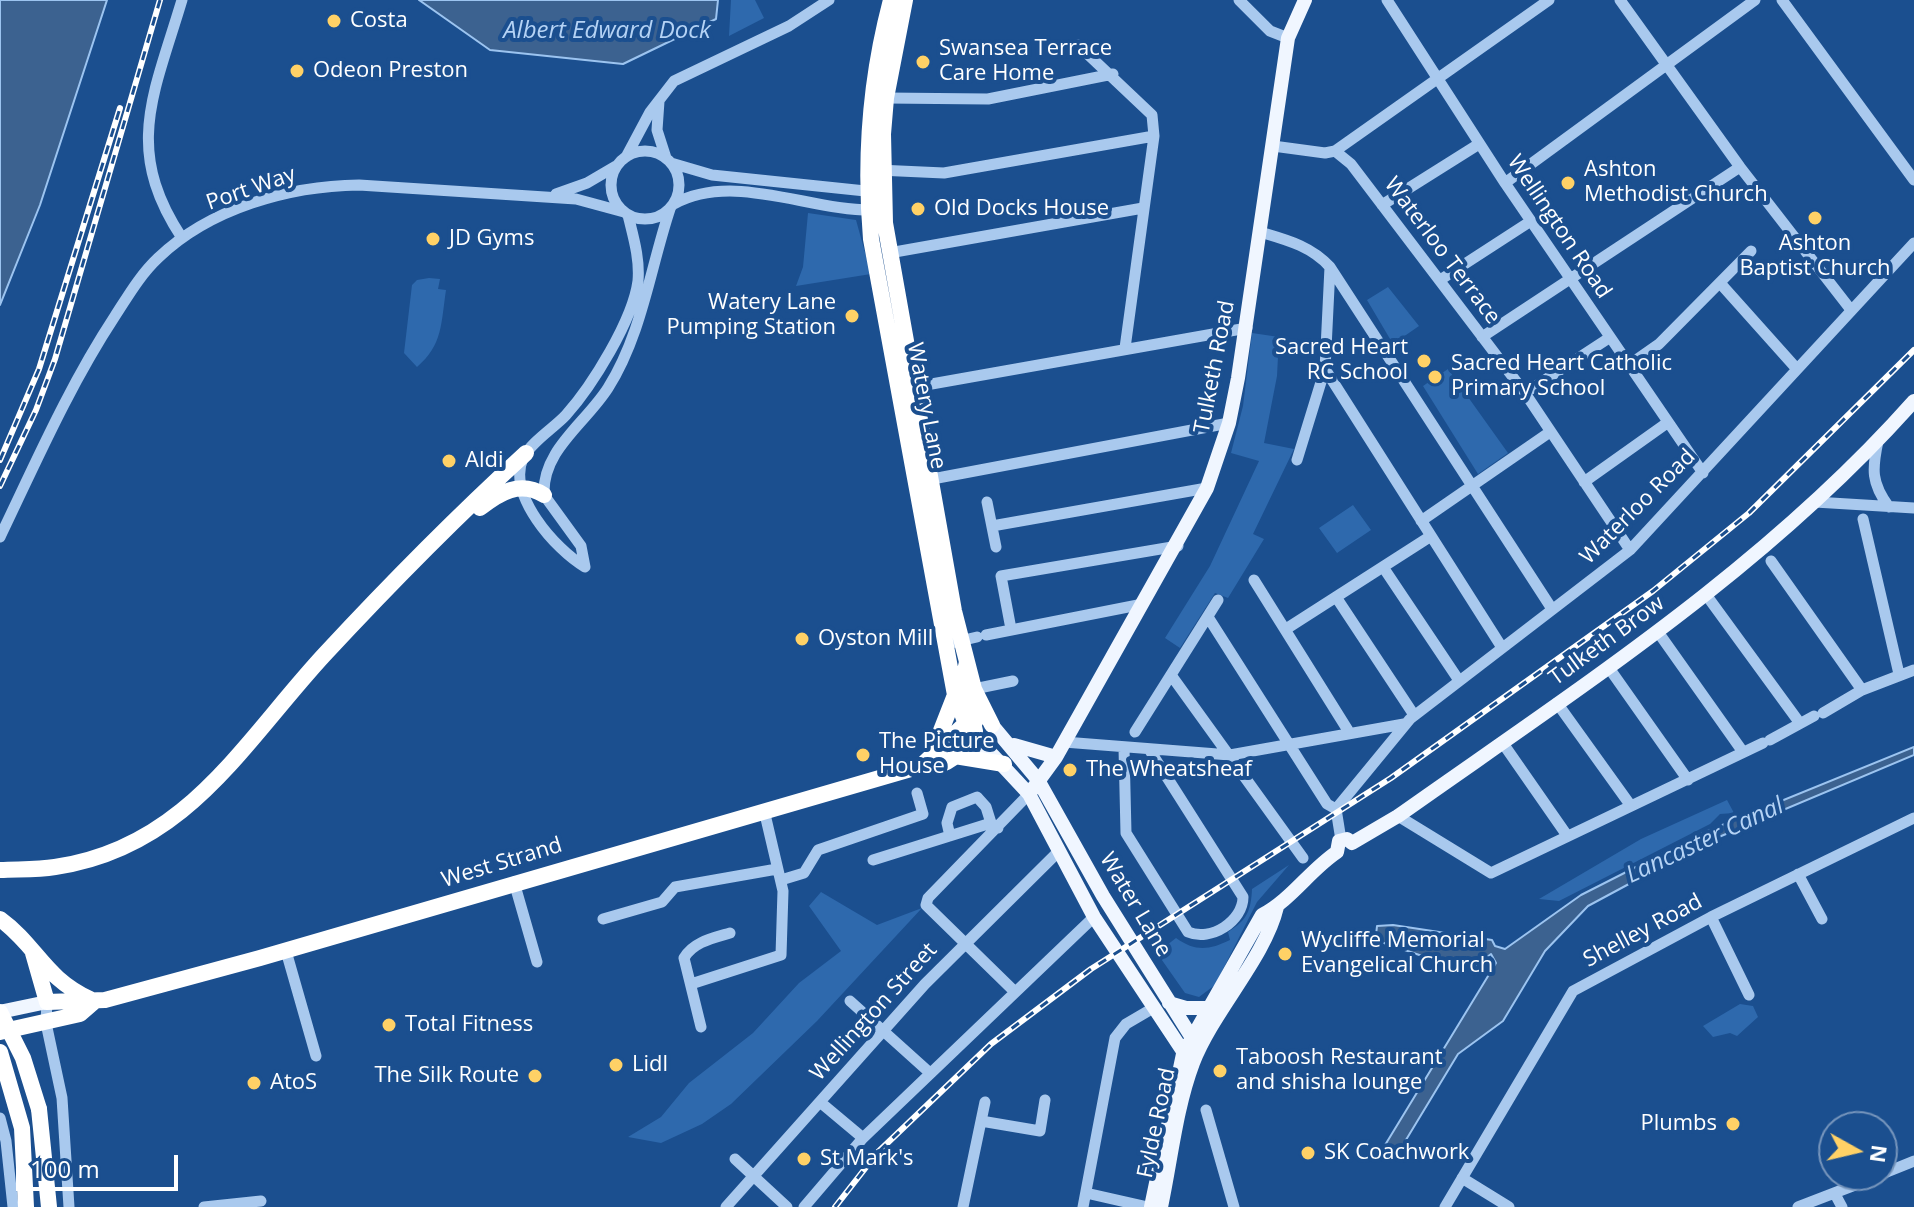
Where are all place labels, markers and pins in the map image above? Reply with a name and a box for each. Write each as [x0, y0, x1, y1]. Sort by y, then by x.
place label: Costa [350, 8, 408, 34]
marker: Costa [325, 12, 343, 30]
place label: Swansea Terrace Care Home [939, 36, 1112, 88]
marker: Swansea Terrace Care Home [914, 53, 932, 71]
place label: Odeon Preston [313, 58, 468, 84]
marker: Odeon Preston [288, 62, 306, 80]
place label: Ashton Methodist Church [1584, 157, 1768, 208]
marker: Ashton Methodist Church [1559, 174, 1577, 192]
place label: Old Docks House [934, 196, 1109, 222]
marker: Old Docks House [909, 200, 927, 218]
marker: Ashton Baptist Church [1806, 209, 1824, 227]
place label: JD Gyms [449, 226, 534, 252]
marker: JD Gyms [424, 230, 442, 248]
place label: Ashton Baptist Church [1739, 231, 1891, 282]
place label: Watery Lane Pumping Station [666, 290, 836, 342]
marker: Watery Lane Pumping Station [843, 307, 861, 325]
place label: Sacred Heart RC School [1275, 335, 1408, 386]
place label: Sacred Heart Catholic Primary School [1451, 351, 1672, 402]
marker: Sacred Heart RC School [1415, 352, 1433, 370]
marker: Sacred Heart Catholic Primary School [1426, 368, 1444, 386]
place label: Aldi [465, 448, 503, 474]
marker: Aldi [440, 452, 458, 470]
place label: Oyston Mill [818, 626, 933, 652]
marker: Oyston Mill [793, 630, 811, 648]
place label: The Picture House [879, 729, 995, 780]
marker: The Picture House [854, 746, 872, 764]
place label: The Wheatsheaf [1086, 757, 1252, 783]
marker: The Wheatsheaf [1061, 761, 1079, 779]
place label: Wycliffe Memorial Evangelical Church [1301, 928, 1493, 980]
marker: Wycliffe Memorial Evangelical Church [1276, 945, 1294, 963]
place label: Total Fitness [405, 1012, 533, 1038]
marker: Total Fitness [380, 1016, 398, 1034]
place label: Taboosh Restaurant and shisha lounge [1236, 1045, 1442, 1096]
place label: Lidl [632, 1052, 668, 1078]
marker: Lidl [607, 1056, 625, 1074]
marker: Taboosh Restaurant and shisha lounge [1211, 1062, 1229, 1080]
place label: The Silk Route [374, 1063, 519, 1089]
marker: The Silk Route [526, 1067, 544, 1085]
place label: AtoS [270, 1070, 317, 1096]
marker: AtoS [245, 1074, 263, 1092]
place label: Plumbs [1640, 1111, 1717, 1137]
marker: Plumbs [1724, 1115, 1742, 1133]
place label: SK Coachwork [1324, 1140, 1469, 1166]
marker: SK Coachwork [1299, 1144, 1317, 1162]
place label: St Mark's [820, 1146, 913, 1172]
marker: St Mark's [795, 1150, 813, 1168]

